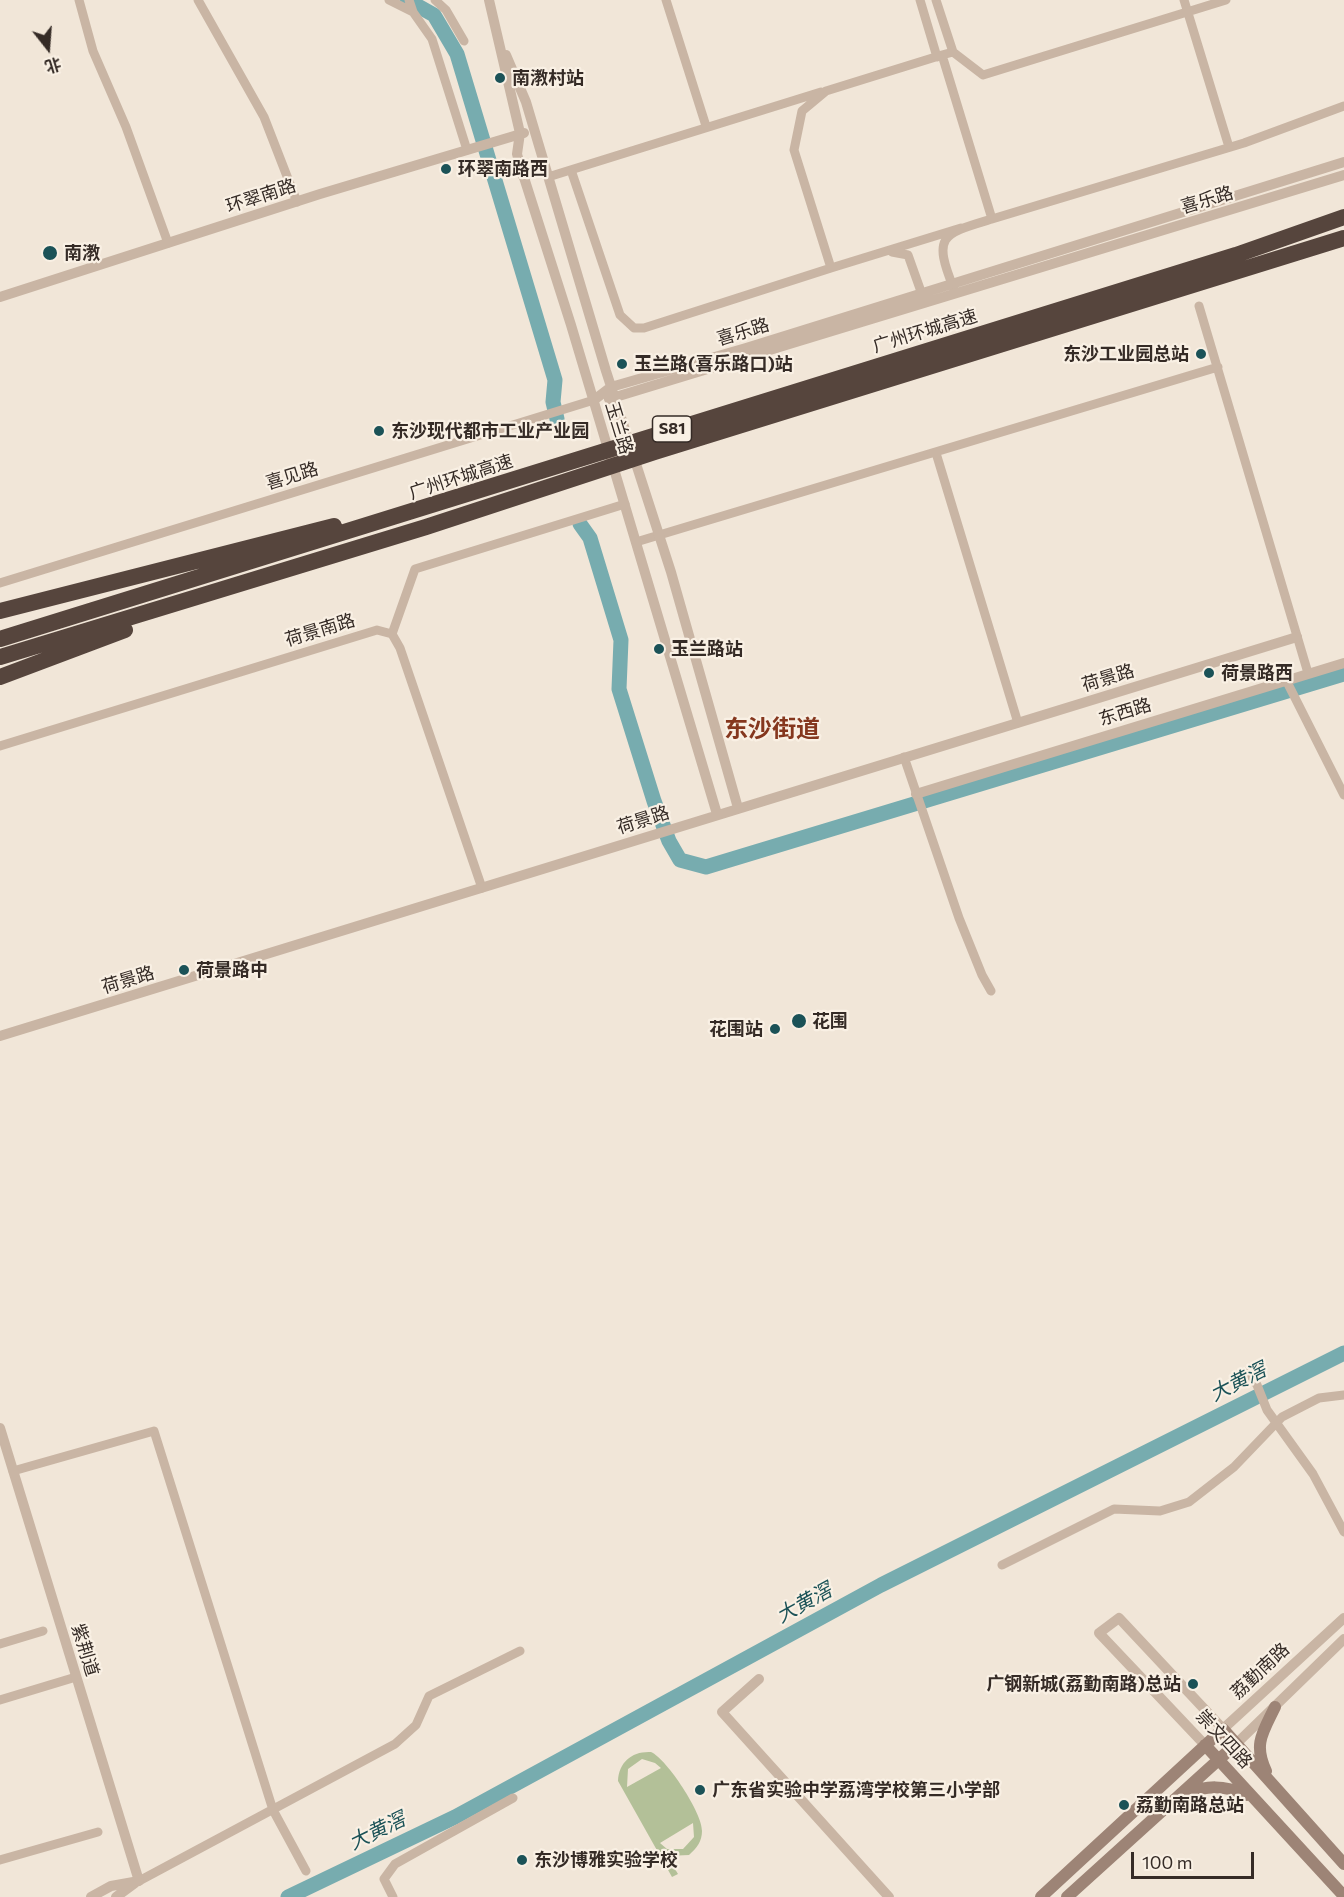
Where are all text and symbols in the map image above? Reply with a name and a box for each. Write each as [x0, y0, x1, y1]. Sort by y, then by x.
north arrow [18, 18, 78, 78]
text: 北 [43, 54, 64, 77]
place label: 南漖村站 [512, 67, 584, 89]
marker: 南漖村站 [493, 71, 507, 85]
place label: 环翠南路西 [458, 158, 548, 180]
marker: 环翠南路西 [439, 162, 453, 176]
street label: 环翠南路 [223, 175, 299, 217]
street label: 喜乐路 [1178, 182, 1236, 218]
place label: 南漖 [64, 242, 100, 264]
marker: 南漖 [41, 244, 59, 262]
street label: 广州环城高速 [870, 305, 980, 357]
street label: 喜乐路 [714, 314, 772, 350]
place label: 东沙工业园总站 [1063, 343, 1189, 365]
marker: 东沙工业园总站 [1194, 347, 1208, 361]
place label: 玉兰路(喜乐路口)站 [634, 353, 793, 375]
marker: 玉兰路(喜乐路口)站 [615, 357, 629, 371]
street label: 玉兰路 [601, 399, 637, 457]
road number: S81 [652, 416, 692, 442]
place label: 东沙现代都市工业产业园 [391, 420, 589, 442]
marker: 东沙现代都市工业产业园 [372, 424, 386, 438]
street label: 广州环城高速 [406, 450, 516, 504]
street label: 喜见路 [263, 458, 321, 494]
street label: 荷景南路 [282, 609, 358, 651]
place label: 玉兰路站 [671, 638, 743, 660]
marker: 玉兰路站 [652, 642, 666, 656]
street label: 荷景路 [1079, 660, 1137, 696]
place label: 荷景路西 [1221, 662, 1293, 684]
marker: 荷景路西 [1202, 666, 1216, 680]
street label: 东西路 [1096, 694, 1154, 730]
district label: 东沙街道 [724, 715, 820, 743]
street label: 荷景路 [614, 801, 672, 839]
place label: 荷景路中 [196, 959, 268, 981]
street label: 荷景路 [99, 962, 157, 998]
marker: 荷景路中 [177, 963, 191, 977]
place label: 花围 [812, 1010, 848, 1032]
marker: 花围 [790, 1012, 808, 1030]
place label: 花围站 [709, 1018, 763, 1040]
marker: 花围站 [768, 1022, 782, 1036]
water label: 大黄滘 [1206, 1358, 1270, 1406]
water label: 大黄滘 [772, 1578, 836, 1628]
street label: 紫荆道 [67, 1621, 103, 1679]
street label: 荔勤南路 [1226, 1639, 1294, 1703]
place label: 广钢新城(荔勤南路)总站 [986, 1673, 1181, 1695]
marker: 广钢新城(荔勤南路)总站 [1186, 1677, 1200, 1691]
street label: 崇文四路 [1192, 1705, 1256, 1773]
place label: 广东省实验中学荔湾学校第三小学部 [712, 1779, 1000, 1801]
marker: 广东省实验中学荔湾学校第三小学部 [693, 1783, 707, 1797]
place label: 荔勤南路总站 [1136, 1794, 1244, 1816]
marker: 荔勤南路总站 [1117, 1798, 1131, 1812]
water label: 大黄滘 [345, 1807, 409, 1855]
scale bar [1134, 1840, 1257, 1878]
place label: 东沙博雅实验学校 [534, 1849, 678, 1871]
text: 100 m [1142, 1851, 1192, 1873]
marker: 东沙博雅实验学校 [515, 1853, 529, 1867]

